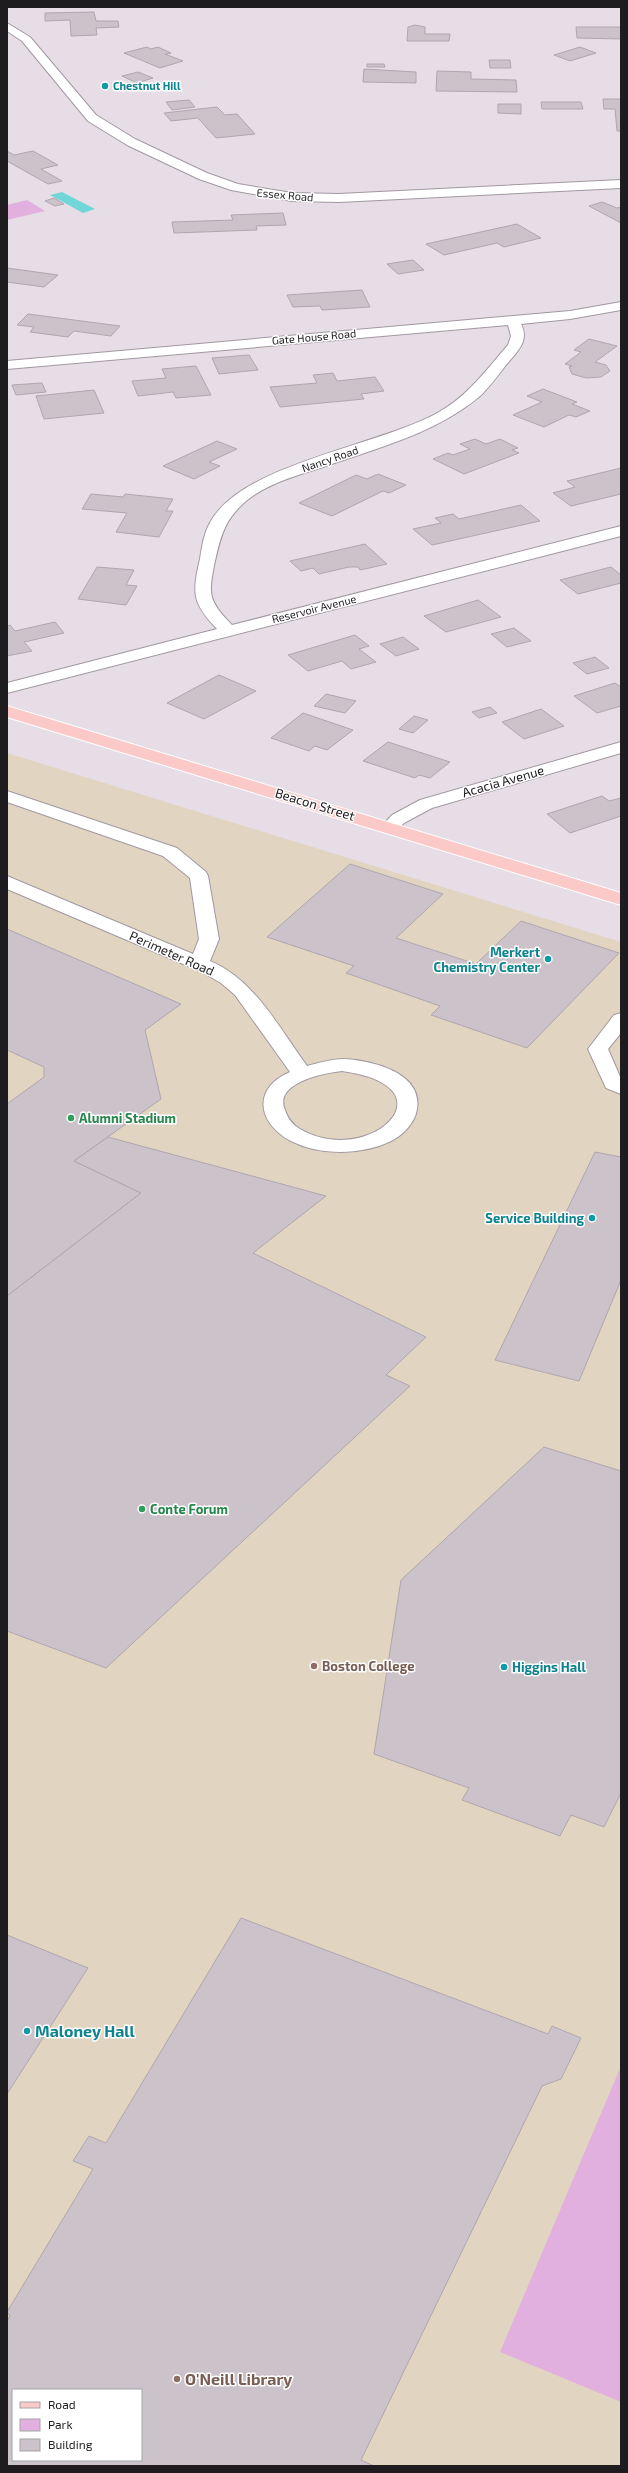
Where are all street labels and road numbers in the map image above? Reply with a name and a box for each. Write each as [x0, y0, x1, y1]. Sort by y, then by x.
street label: Essex Road [256, 186, 314, 203]
street label: Gate House Road [271, 326, 357, 347]
street label: Nancy Road [300, 443, 360, 474]
street label: Reservoir Avenue [270, 592, 358, 625]
street label: Acacia Avenue [460, 762, 546, 800]
street label: Beacon Street [273, 784, 357, 824]
street label: Perimeter Road [127, 927, 217, 979]

